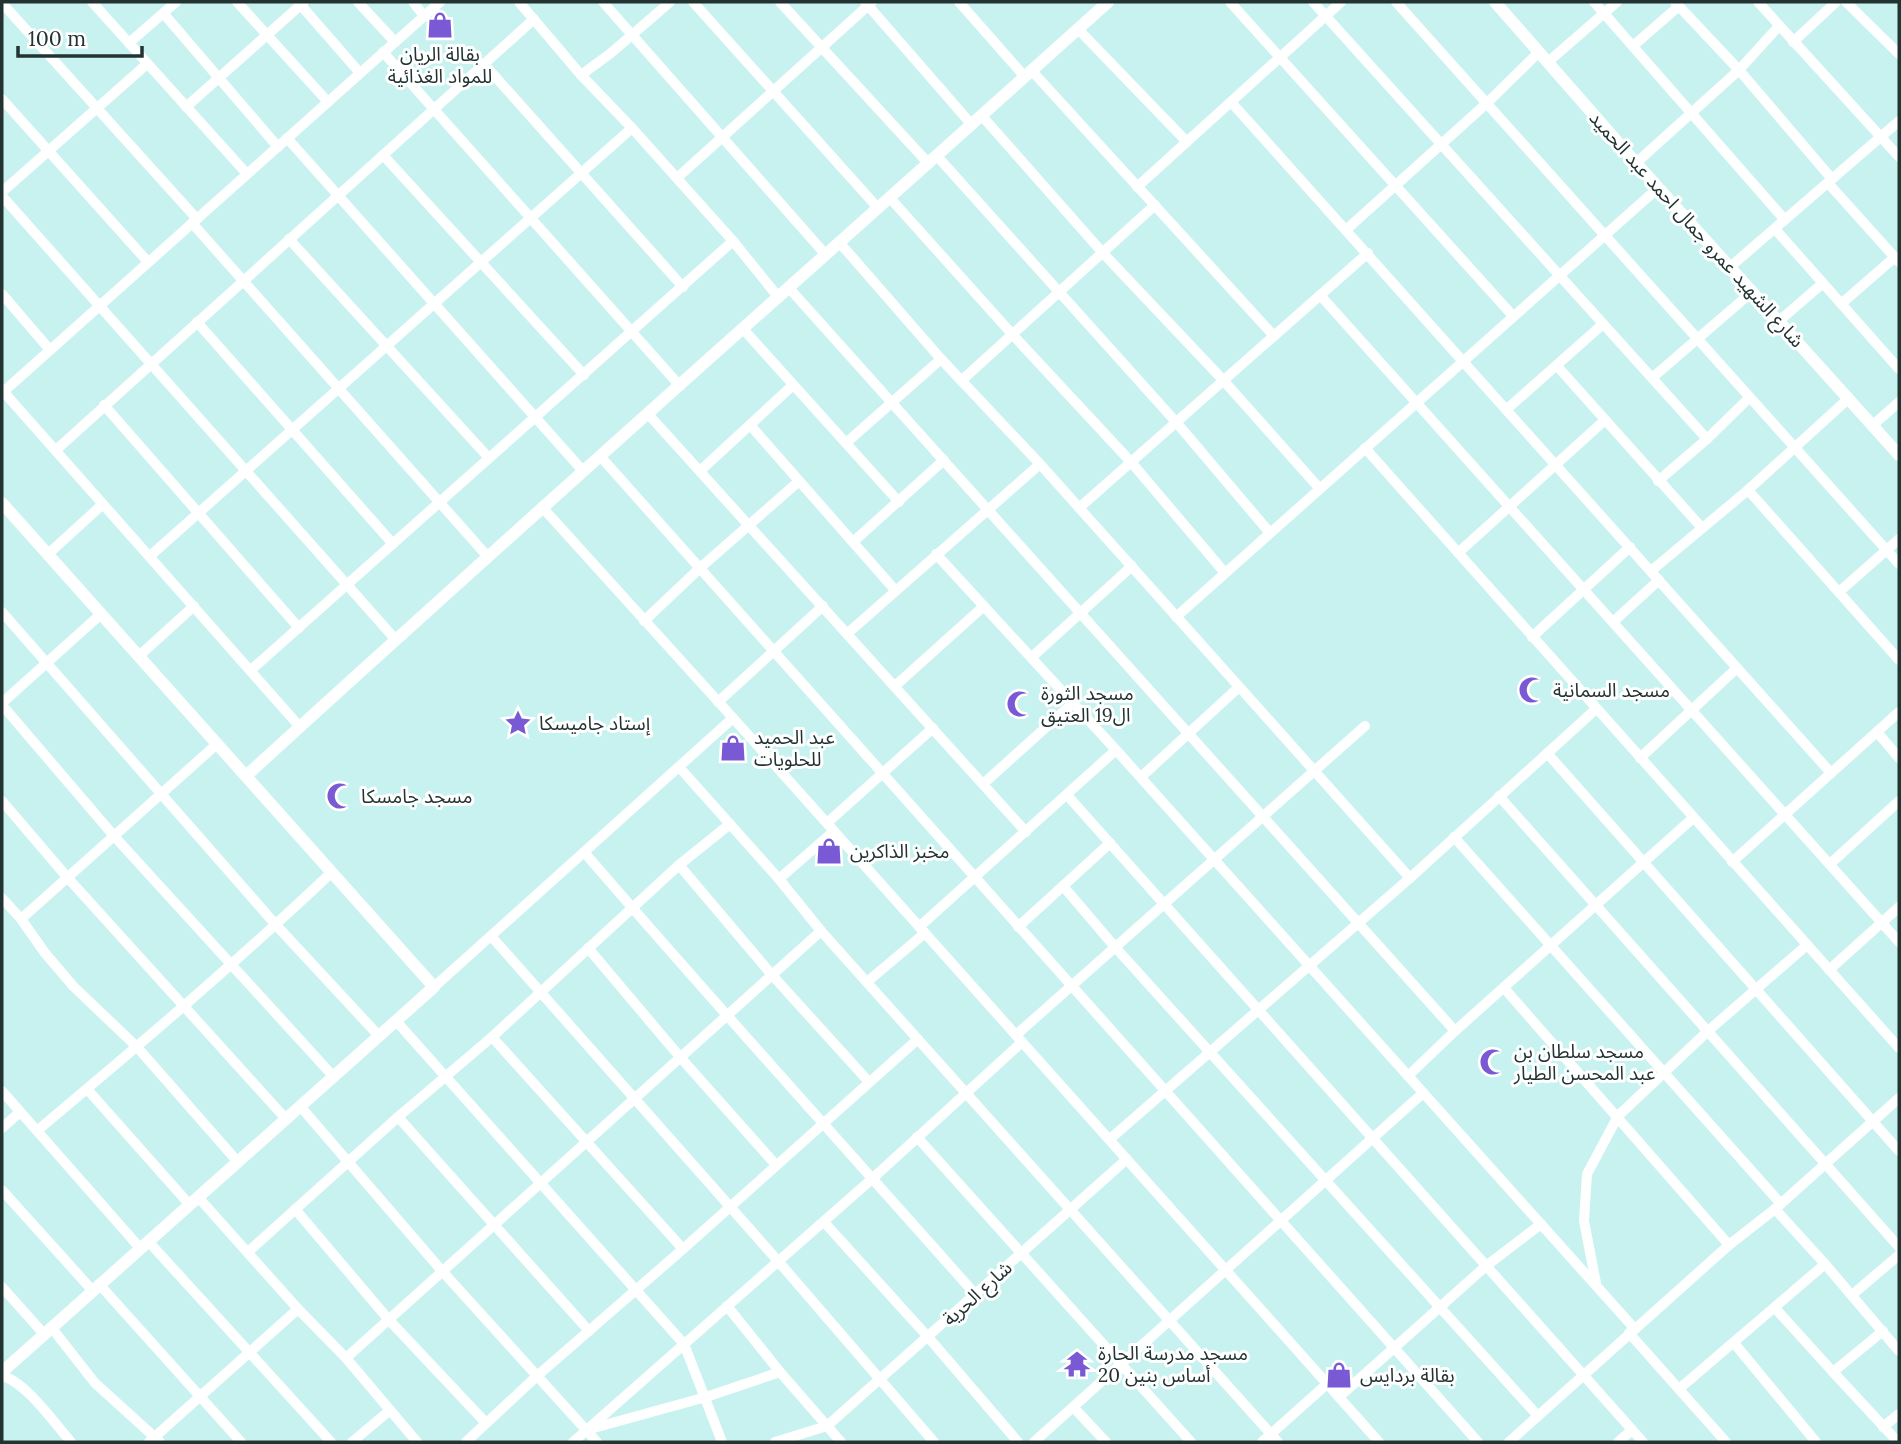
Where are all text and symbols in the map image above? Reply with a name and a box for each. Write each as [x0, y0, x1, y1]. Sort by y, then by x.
shop icon: بقالة الريان للمواد الغذائية [425, 10, 455, 40]
scale bar [18, 14, 142, 58]
text: 100 m [28, 25, 86, 52]
place label: بقالة الريان للمواد الغذائية [388, 42, 492, 88]
street label: شارع الشهيد عمرو جمال احمد عبد الحميد [1583, 106, 1810, 353]
mosque icon: مسجد السمانية [1517, 675, 1547, 705]
place label: مسجد السمانية [1553, 678, 1670, 702]
place label: مسجد الثورة ال19 العتيق [1041, 681, 1134, 727]
mosque icon: مسجد الثورة ال19 العتيق [1005, 689, 1035, 719]
place icon: إستاد جاميسكا [503, 708, 533, 738]
place label: إستاد جاميسكا [539, 711, 651, 736]
place label: عبد الحميد للحلويات [754, 725, 835, 771]
shop icon: عبد الحميد للحلويات [718, 733, 748, 763]
mosque icon: مسجد جامسكا [325, 781, 355, 811]
place label: مسجد جامسكا [361, 784, 472, 808]
shop icon: مخبز الذاكرين [814, 836, 844, 866]
place label: مخبز الذاكرين [850, 839, 950, 863]
place label: مسجد سلطان بن عبد المحسن الطيار [1513, 1039, 1655, 1085]
mosque icon: مسجد سلطان بن عبد المحسن الطيار [1478, 1047, 1508, 1077]
street label: شارع الحرية [937, 1255, 1018, 1332]
place label: مسجد مدرسة الحارة 20 أساس بنين [1098, 1341, 1248, 1387]
temple icon: مسجد مدرسة الحارة 20 أساس بنين [1062, 1349, 1092, 1379]
shop icon: بقالة بردايس [1324, 1360, 1354, 1390]
place label: بقالة بردايس [1360, 1363, 1455, 1387]

